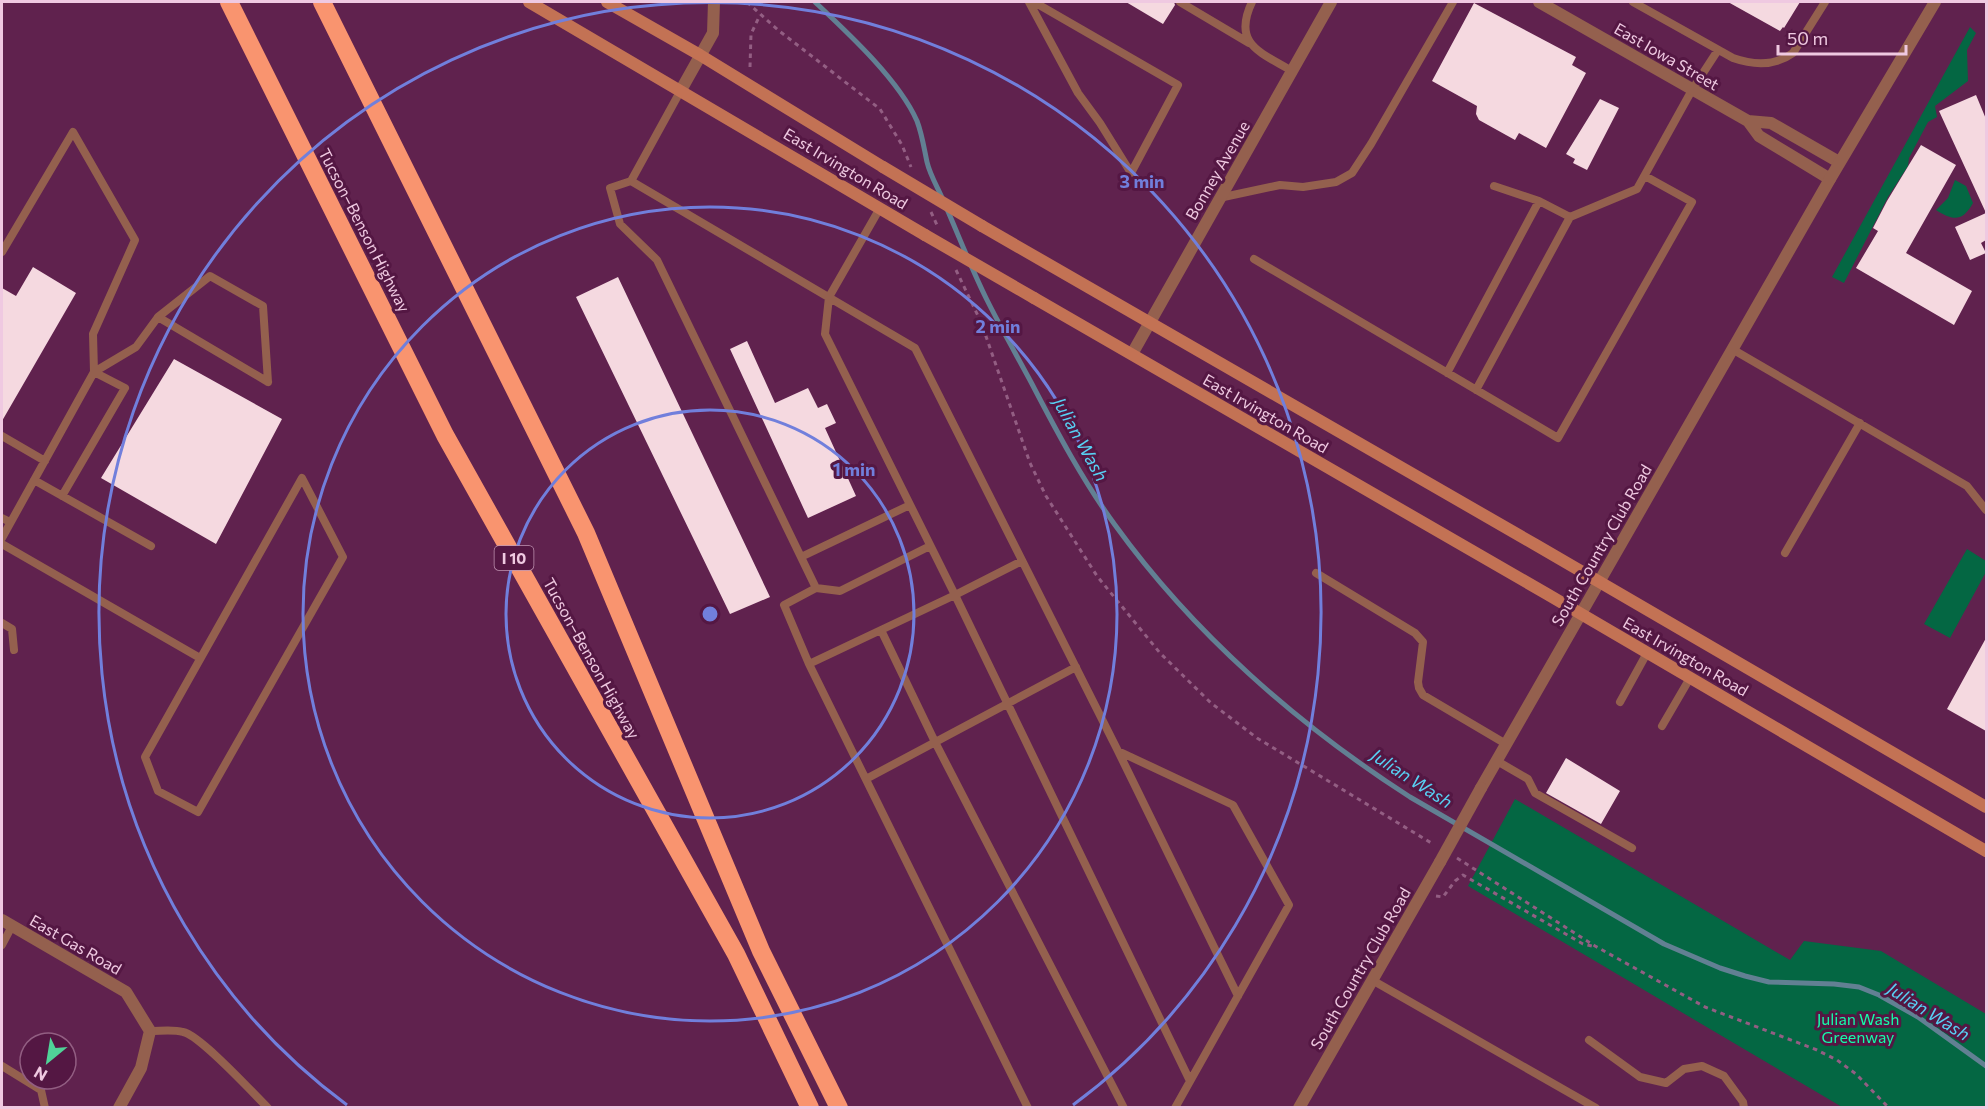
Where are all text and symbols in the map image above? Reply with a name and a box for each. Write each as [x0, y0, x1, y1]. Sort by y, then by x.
street label: East Iowa Street [1611, 18, 1723, 94]
scale bar [1778, 18, 1906, 56]
text: 50 m [1787, 27, 1828, 49]
street label: Bonney Avenue [1181, 117, 1253, 223]
street label: East Irvington Road [781, 123, 911, 213]
street label: Tucson–Benson Highway [315, 145, 415, 315]
text: 3 min [1119, 170, 1165, 192]
text: 2 min [976, 315, 1020, 337]
street label: East Irvington Road [1200, 369, 1332, 457]
water label: Julian Wash [1048, 391, 1113, 485]
text: 1 min [833, 458, 875, 480]
street label: South Country Club Road [1547, 461, 1655, 629]
road number: I 10 [494, 546, 534, 570]
street label: Tucson–Benson Highway [540, 574, 644, 742]
centre of rings [700, 604, 720, 624]
street label: East Irvington Road [1620, 612, 1752, 700]
water label: Julian Wash [1365, 742, 1457, 813]
street label: South Country Club Road [1306, 884, 1414, 1052]
street label: East Gas Road [27, 910, 125, 978]
water label: Julian Wash [1882, 976, 1974, 1045]
park label: Julian Wash Greenway [1817, 1009, 1899, 1046]
north arrow [18, 1031, 78, 1091]
text: N [30, 1063, 50, 1086]

